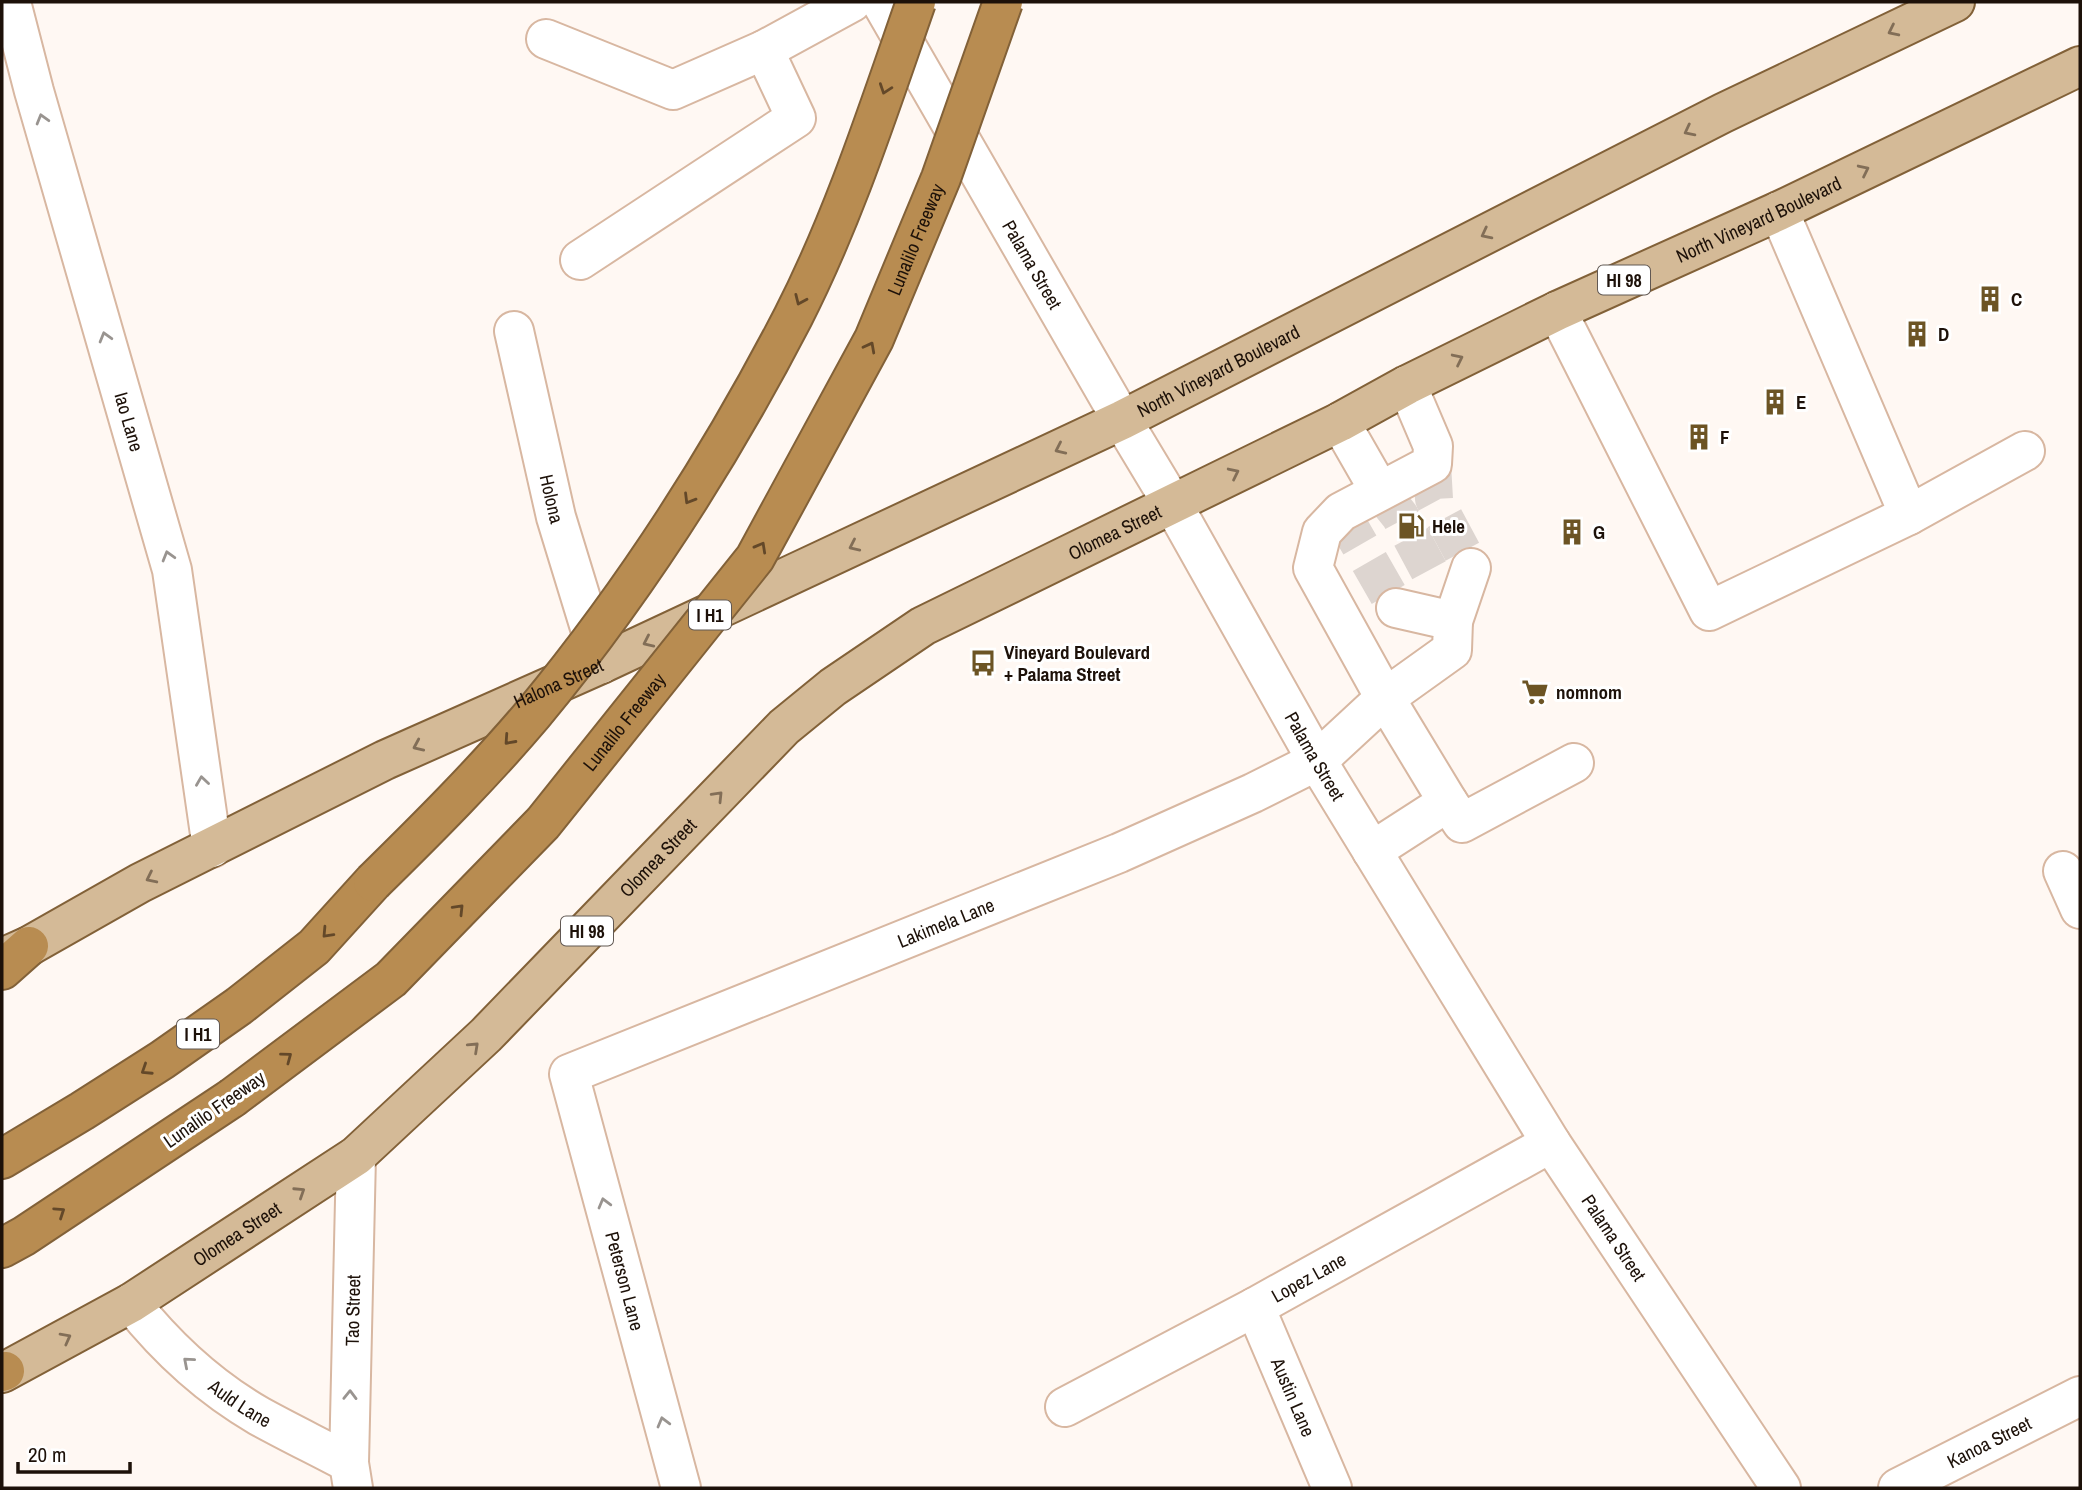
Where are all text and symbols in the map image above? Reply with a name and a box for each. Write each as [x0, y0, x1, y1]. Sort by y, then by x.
one-way arrow [1888, 23, 1900, 37]
one-way arrow [880, 83, 894, 95]
one-way arrow [36, 113, 50, 125]
one-way arrow [1684, 122, 1696, 136]
one-way arrow [1857, 164, 1869, 178]
street label: North Vineyard Boulevard [1672, 170, 1845, 269]
street label: Lunalilo Freeway [881, 179, 950, 299]
street label: Palama Street [996, 215, 1069, 314]
one-way arrow [1481, 226, 1493, 240]
road number: HI 98 [1598, 266, 1650, 294]
building icon: C [1975, 284, 2005, 314]
place label: C [2011, 286, 2022, 312]
one-way arrow [794, 293, 808, 305]
street label: North Vineyard Boulevard [1132, 319, 1304, 423]
building icon: D [1902, 319, 1932, 349]
place label: D [1938, 321, 1949, 347]
one-way arrow [99, 332, 114, 344]
one-way arrow [861, 342, 875, 354]
one-way arrow [1451, 354, 1463, 368]
building icon: E [1760, 387, 1790, 417]
street label: Iao Lane [108, 389, 150, 454]
place label: E [1796, 389, 1806, 415]
building icon: F [1684, 422, 1714, 452]
place label: F [1720, 424, 1730, 450]
one-way arrow [1055, 441, 1067, 455]
one-way arrow [1227, 467, 1239, 481]
street label: Holona [534, 472, 570, 527]
one-way arrow [684, 491, 697, 504]
street label: Olomea Street [1064, 498, 1166, 566]
fuel station icon: Hele [1396, 511, 1426, 541]
place label: Hele [1432, 513, 1465, 539]
building icon: G [1557, 517, 1587, 547]
place label: G [1593, 519, 1605, 545]
one-way arrow [849, 537, 861, 551]
one-way arrow [753, 541, 766, 554]
one-way arrow [162, 550, 177, 562]
road number: I H1 [689, 600, 731, 630]
one-way arrow [642, 634, 655, 648]
place label: Vineyard Boulevard + Palama Street [1004, 639, 1150, 687]
bus stop icon: Vineyard Boulevard + Palama Street [968, 648, 998, 678]
street label: Halona Street [509, 651, 608, 714]
street label: Lunalilo Freeway [577, 667, 671, 776]
supermarket icon: nomnom [1520, 677, 1550, 707]
place label: nomnom [1556, 679, 1622, 705]
street label: Palama Street [1279, 707, 1351, 806]
one-way arrow [505, 732, 518, 745]
one-way arrow [413, 738, 425, 752]
one-way arrow [195, 775, 210, 787]
one-way arrow [709, 791, 722, 804]
street label: Olomea Street [613, 812, 702, 903]
one-way arrow [146, 870, 158, 884]
street label: Lakimela Lane [894, 891, 998, 954]
one-way arrow [451, 905, 463, 917]
road number: HI 98 [561, 916, 613, 946]
one-way arrow [322, 925, 335, 938]
road number: I H1 [177, 1020, 219, 1049]
one-way arrow [466, 1042, 479, 1055]
one-way arrow [279, 1053, 292, 1065]
one-way arrow [141, 1062, 154, 1075]
street label: Lunalilo Freeway [158, 1064, 270, 1154]
one-way arrow [292, 1188, 305, 1201]
street label: Palama Street [1576, 1189, 1653, 1286]
street label: Olomea Street [187, 1195, 286, 1272]
one-way arrow [597, 1197, 612, 1209]
one-way arrow [52, 1208, 65, 1220]
street label: Peterson Lane [599, 1229, 651, 1333]
street label: Lopez Lane [1267, 1246, 1351, 1308]
street label: Tao Street [339, 1274, 366, 1346]
one-way arrow [58, 1333, 71, 1347]
street label: Austin Lane [1265, 1353, 1322, 1441]
one-way arrow [183, 1358, 196, 1370]
street label: Auld Lane [203, 1373, 276, 1433]
one-way arrow [342, 1389, 358, 1399]
street label: Kanoa Street [1943, 1410, 2036, 1474]
one-way arrow [657, 1417, 671, 1429]
scale bar [18, 1430, 130, 1474]
text: 20 m [28, 1440, 66, 1469]

